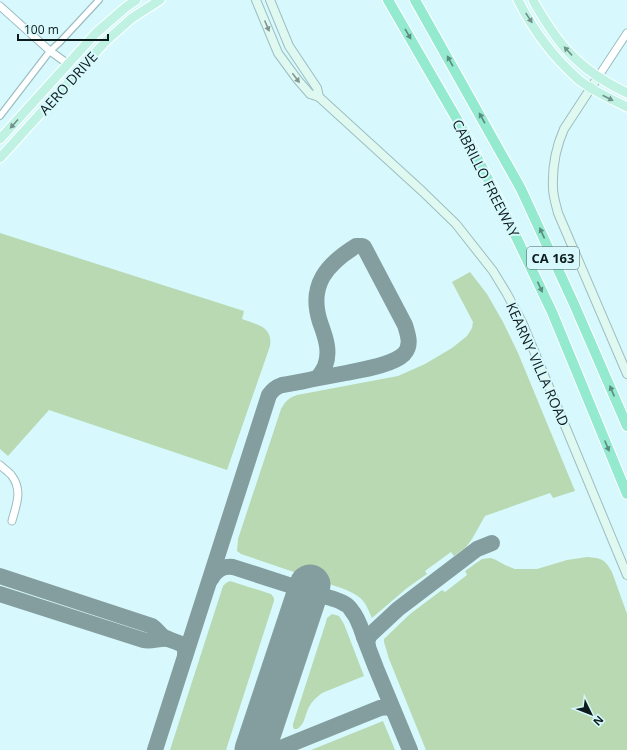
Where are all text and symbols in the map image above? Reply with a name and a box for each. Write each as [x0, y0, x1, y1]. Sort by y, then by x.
one-way arrow [525, 13, 533, 23]
scale bar [18, 16, 108, 42]
text: 100 m [24, 21, 59, 38]
one-way arrow [264, 21, 270, 32]
one-way arrow [404, 28, 411, 40]
one-way arrow [563, 46, 573, 56]
street label: AERO DRIVE [35, 47, 101, 119]
one-way arrow [447, 55, 454, 67]
one-way arrow [292, 72, 300, 83]
one-way arrow [603, 95, 614, 101]
one-way arrow [479, 112, 485, 124]
street label: CABRILLO FREEWAY [448, 116, 524, 240]
one-way arrow [9, 119, 18, 129]
one-way arrow [539, 228, 545, 239]
road number: CA 163 [527, 247, 579, 269]
one-way arrow [537, 282, 543, 293]
street label: KEARNY VILLA ROAD [502, 299, 574, 429]
one-way arrow [608, 384, 614, 396]
one-way arrow [604, 440, 610, 451]
north arrow [571, 694, 611, 734]
text: N [590, 713, 607, 730]

